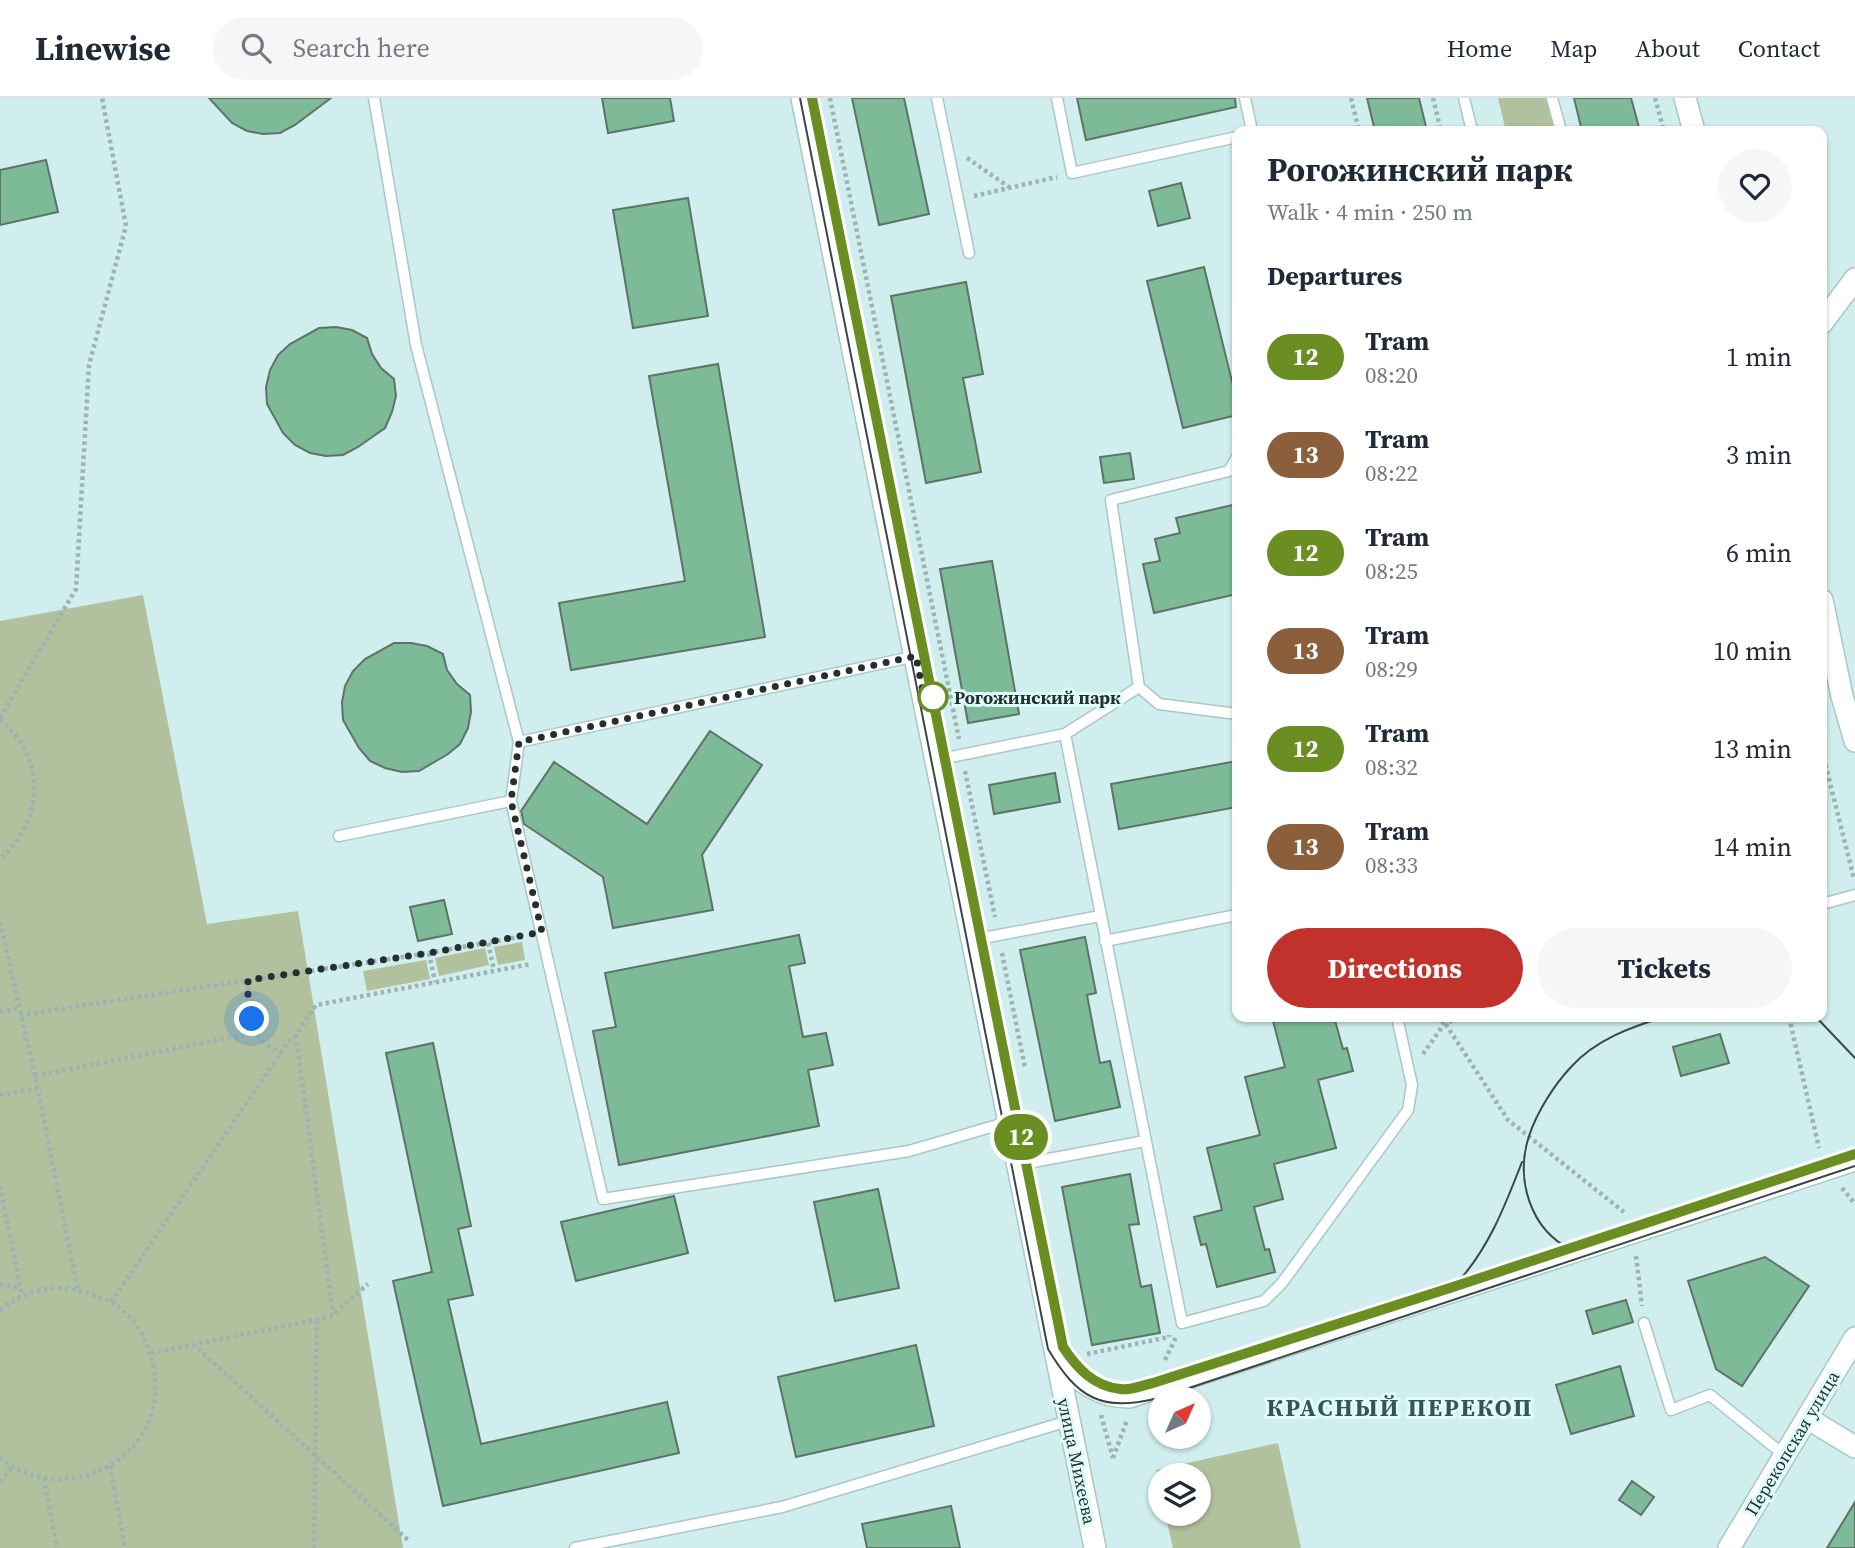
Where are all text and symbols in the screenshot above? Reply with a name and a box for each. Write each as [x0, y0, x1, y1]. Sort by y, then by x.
search box [213, 17, 703, 80]
text: Linewise [35, 26, 171, 71]
icon: search [237, 29, 275, 67]
text: Search here [293, 30, 430, 66]
text: Home [1447, 32, 1512, 65]
text: Map [1550, 32, 1597, 65]
text: About [1635, 32, 1700, 65]
text: Contact [1738, 32, 1820, 65]
text: Рогожинский парк [1267, 147, 1572, 192]
button: heart [1718, 149, 1792, 223]
text: Walk · 4 min · 250 m [1267, 196, 1473, 228]
text: Departures [1267, 258, 1402, 294]
text: Tram [1365, 323, 1429, 359]
text: 1 min [1726, 339, 1792, 375]
text: 12 [1292, 340, 1319, 373]
text: 08:20 [1365, 359, 1418, 391]
text: Tram [1365, 421, 1429, 457]
text: 3 min [1726, 437, 1792, 473]
text: 13 [1292, 438, 1319, 471]
text: 08:22 [1365, 457, 1418, 489]
text: Tram [1365, 519, 1429, 555]
text: 6 min [1726, 535, 1792, 571]
text: 12 [1292, 536, 1319, 569]
text: 08:25 [1365, 555, 1418, 587]
text: Tram [1365, 617, 1429, 653]
text: 10 min [1713, 633, 1792, 669]
text: 13 [1292, 634, 1319, 667]
text: 08:29 [1365, 653, 1418, 685]
marker: Рогожинский парк [918, 682, 948, 712]
place label: Рогожинский парк [954, 685, 1121, 710]
text: Tram [1365, 715, 1429, 751]
text: 13 min [1713, 731, 1792, 767]
text: 12 [1292, 732, 1319, 765]
text: 08:32 [1365, 751, 1418, 783]
text: Tram [1365, 813, 1429, 849]
text: 14 min [1713, 829, 1792, 865]
text: 13 [1292, 830, 1319, 863]
text: 08:33 [1365, 849, 1418, 881]
button: Directions [1267, 928, 1523, 1008]
button: Tickets [1537, 928, 1792, 1008]
your location [234, 1001, 269, 1036]
line badge: 12 [990, 1114, 1052, 1160]
text: 12 [1008, 1120, 1034, 1153]
street label: Перекопская улица [1739, 1365, 1846, 1520]
north arrow [1148, 1386, 1211, 1449]
map controls [1148, 1386, 1211, 1526]
district label: КРАСНЫЙ ПЕРЕКОП [1267, 1391, 1533, 1424]
street label: улица Михеева [1051, 1395, 1103, 1527]
button: layers [1148, 1463, 1211, 1526]

